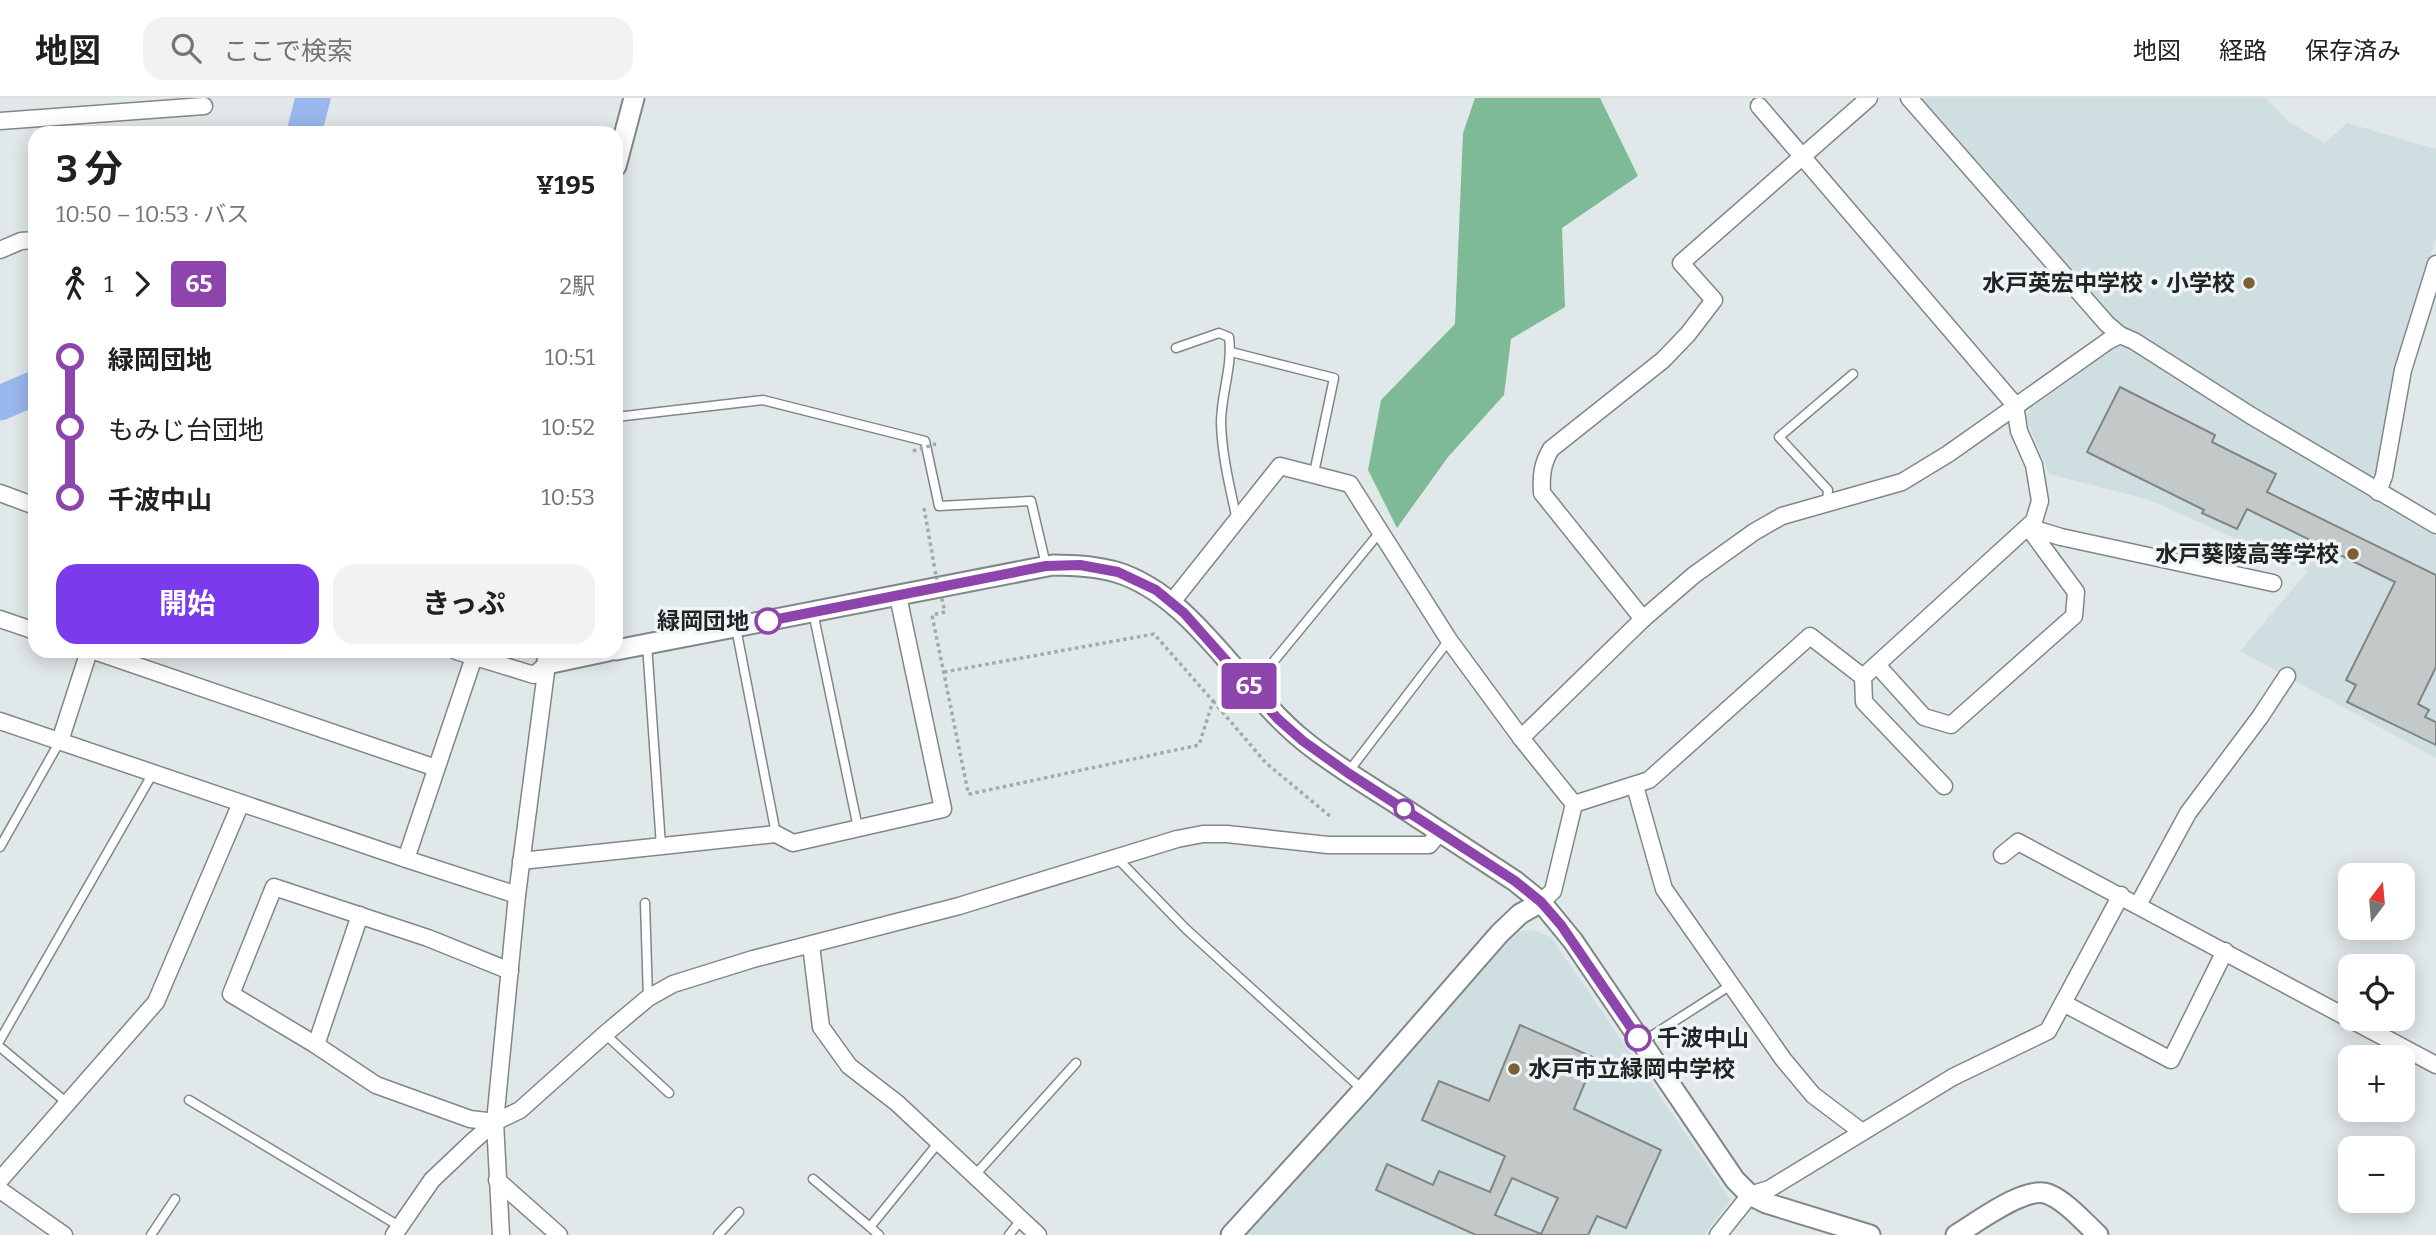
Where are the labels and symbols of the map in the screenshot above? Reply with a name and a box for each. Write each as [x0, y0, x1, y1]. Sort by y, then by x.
place label: 水戸英宏中学校・小学校 [1982, 269, 2235, 297]
marker: 水戸英宏中学校・小学校 [2241, 275, 2257, 291]
place label: 水戸葵陵高等学校 [2155, 540, 2339, 568]
marker: 水戸葵陵高等学校 [2345, 546, 2361, 562]
place label: 緑岡団地 [657, 607, 749, 635]
marker: 緑岡団地 [755, 608, 781, 634]
line badge: 65 [1218, 663, 1280, 709]
unlabelled marker [1394, 799, 1414, 819]
north arrow [2338, 863, 2415, 940]
place label: 千波中山 [1657, 1024, 1749, 1052]
marker: 千波中山 [1625, 1025, 1651, 1051]
place label: 水戸市立緑岡中学校 [1528, 1055, 1735, 1083]
marker: 水戸市立緑岡中学校 [1506, 1061, 1522, 1077]

